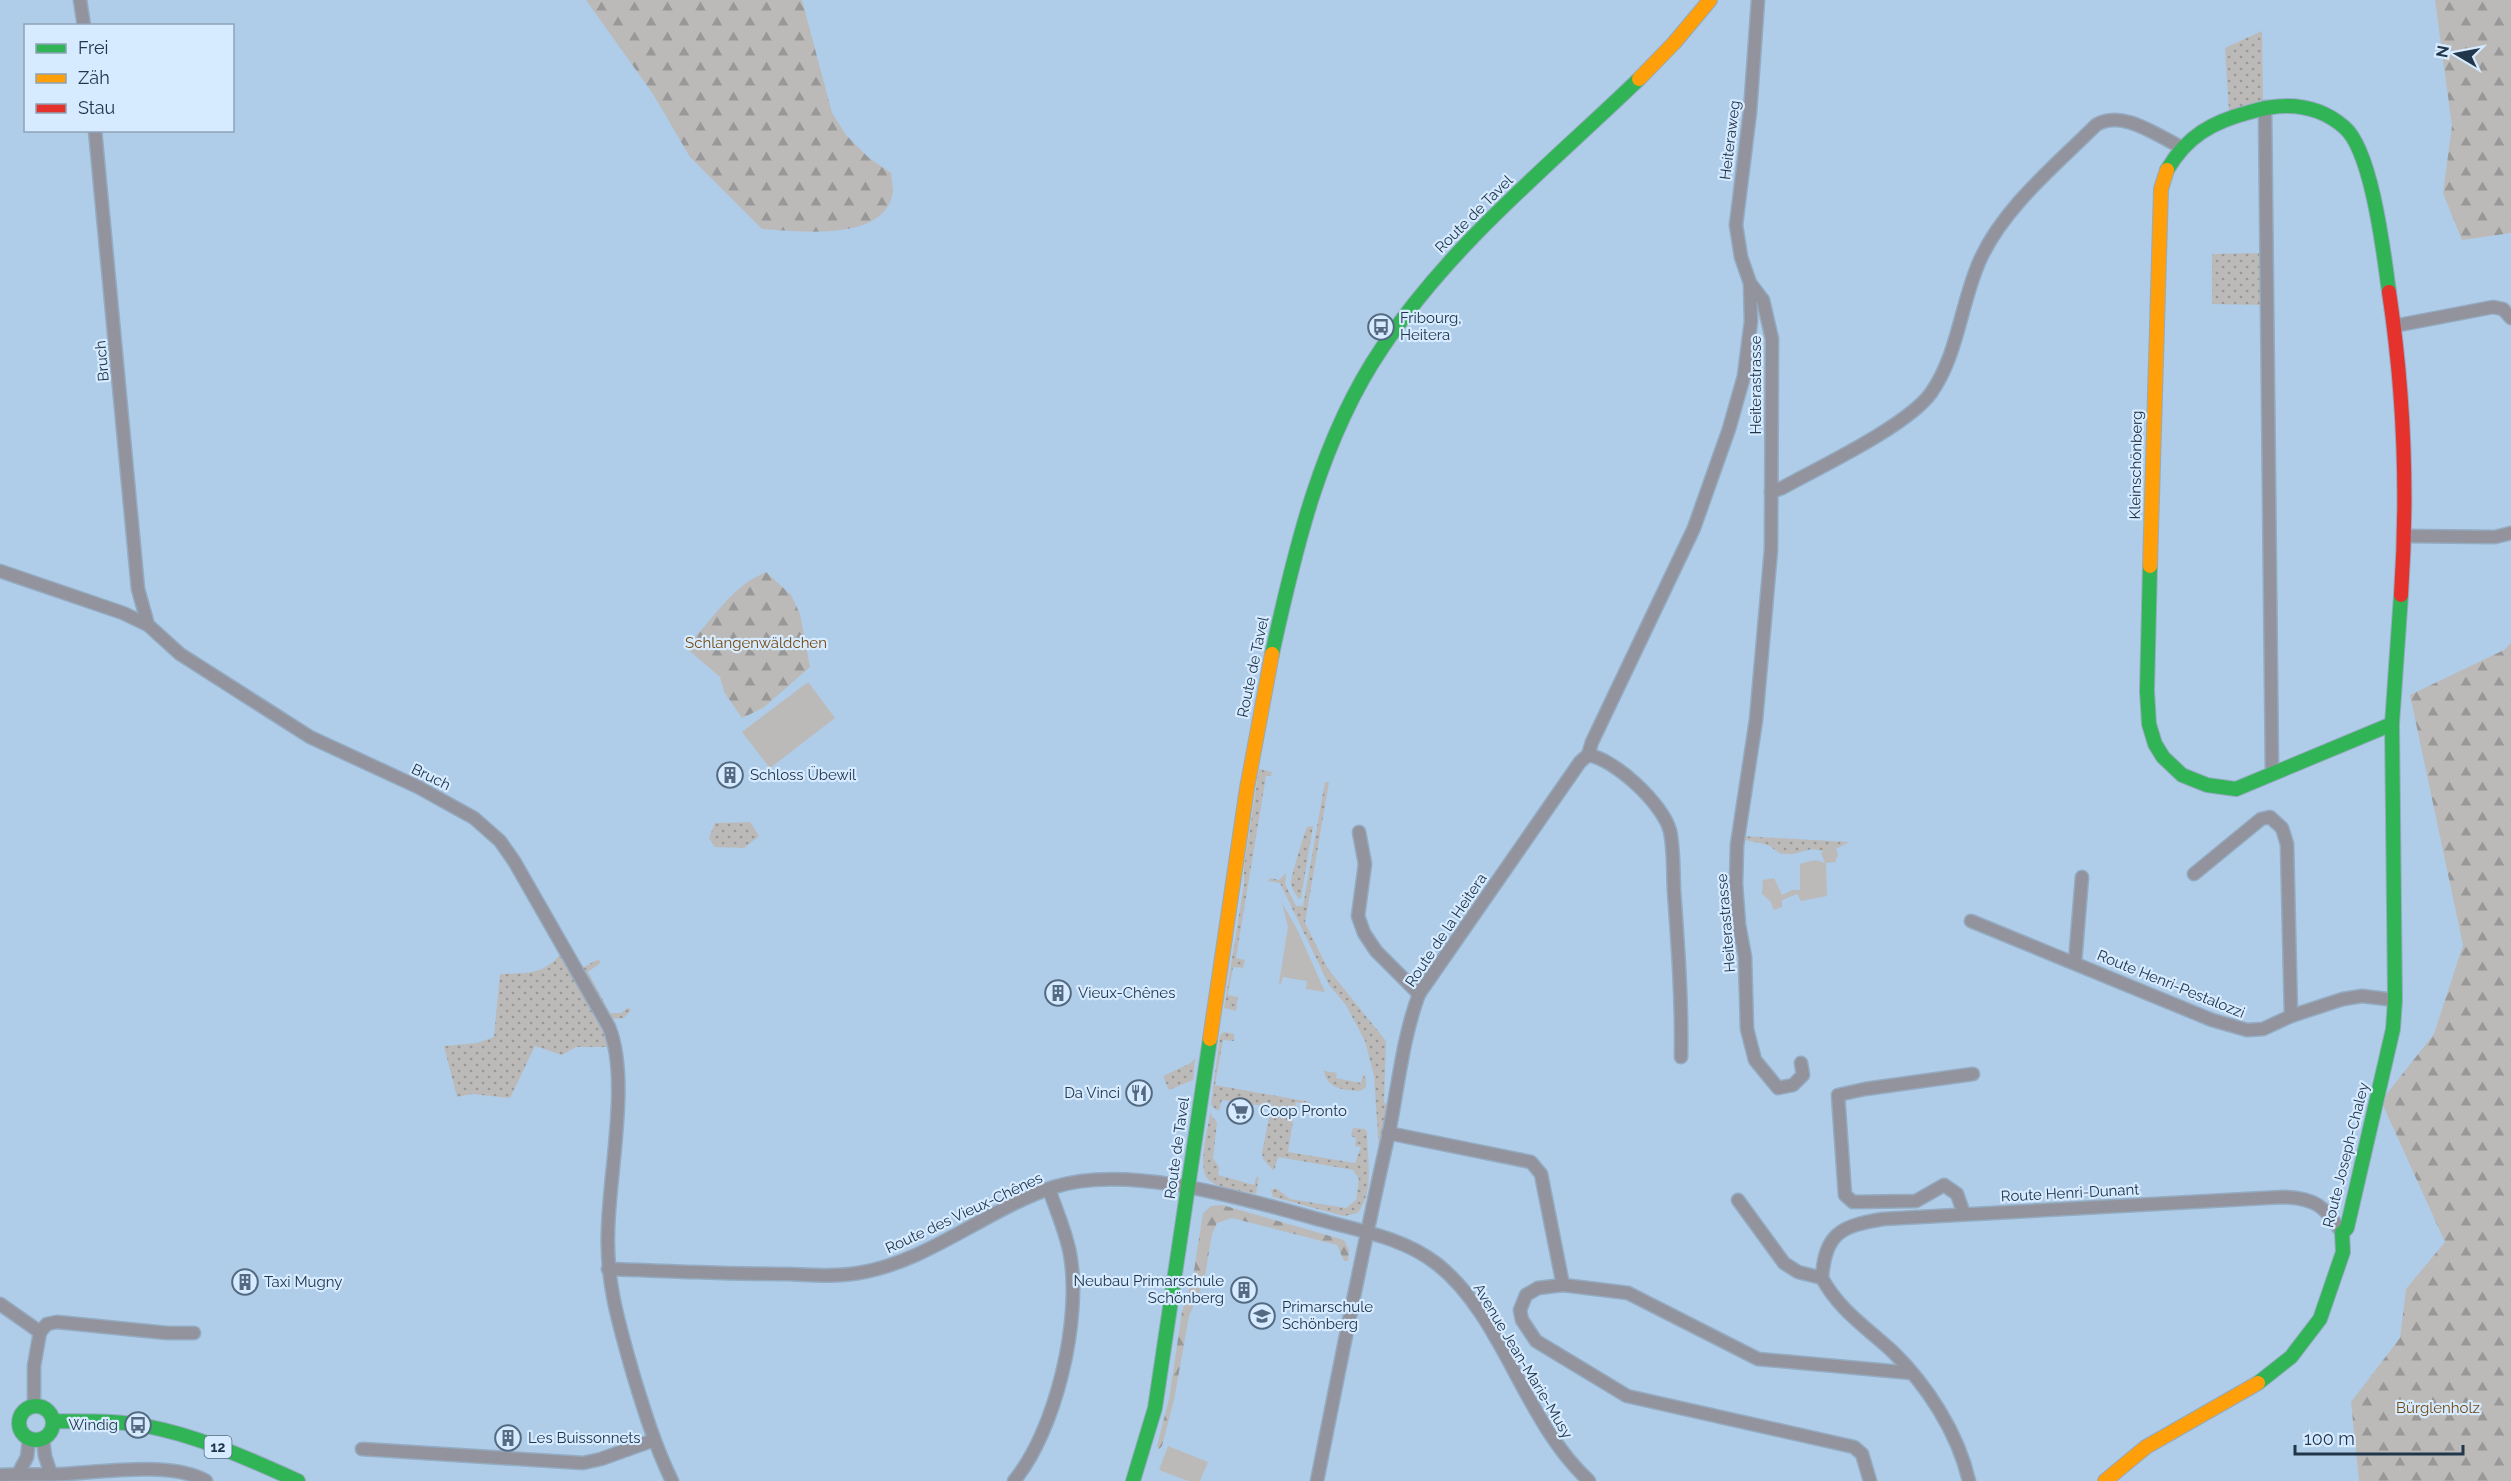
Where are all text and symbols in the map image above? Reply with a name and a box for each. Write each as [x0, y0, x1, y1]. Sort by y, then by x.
legend [24, 24, 234, 132]
north arrow [2427, 24, 2487, 84]
text: Frei [78, 37, 108, 58]
text: N [2432, 44, 2453, 59]
text: Zäh [78, 67, 110, 88]
text: Stau [78, 97, 115, 118]
street label: Heiteraweg [1716, 99, 1744, 181]
street label: Route de Tavel [1431, 171, 1517, 257]
place label: Fribourg, Heitera [1400, 309, 1462, 344]
bus stop icon: Fribourg, Heitera [1366, 312, 1396, 342]
street label: Heiterastrasse [1747, 335, 1765, 435]
street label: Bruch [91, 340, 113, 382]
street label: Kleinschönberg [2126, 410, 2146, 520]
street label: Route de Tavel [1234, 614, 1273, 719]
park label: Schlangenwäldchen [685, 634, 827, 652]
street label: Bruch [409, 760, 453, 794]
building icon: Schloss Übewil [715, 760, 745, 790]
place label: Schloss Übewil [750, 765, 857, 784]
street label: Route de la Heitera [1401, 870, 1491, 990]
street label: Heiterastrasse [1713, 873, 1739, 973]
street label: Route Henri-Pestalozzi [2095, 946, 2247, 1022]
building icon: Vieux-Chênes [1043, 978, 1073, 1008]
place label: Vieux-Chênes [1078, 984, 1175, 1002]
restaurant icon: Da Vinci [1124, 1078, 1154, 1108]
street label: Route Joseph-Chaley [2319, 1081, 2373, 1229]
place label: Da Vinci [1064, 1084, 1120, 1102]
street label: Route de Tavel [1161, 1095, 1193, 1200]
supermarket icon: Coop Pronto [1225, 1096, 1255, 1126]
place label: Coop Pronto [1260, 1102, 1347, 1120]
street label: Route des Vieux-Chênes [883, 1169, 1045, 1257]
street label: Route Henri-Dunant [2000, 1180, 2140, 1206]
building icon: Taxi Mugny [230, 1267, 260, 1297]
place label: Neubau Primarschule Schönberg [1074, 1272, 1224, 1307]
place label: Taxi Mugny [264, 1273, 342, 1291]
building icon: Neubau Primarschule Schönberg [1229, 1275, 1259, 1305]
street label: Avenue Jean-Marie-Musy [1470, 1280, 1576, 1442]
place label: Primarschule Schönberg [1282, 1298, 1373, 1333]
school or university icon: Primarschule Schönberg [1247, 1301, 1277, 1331]
park label: Bürglenholz [2396, 1399, 2480, 1417]
bus stop icon: Windig [123, 1410, 153, 1440]
place label: Windig [68, 1416, 118, 1434]
scale bar [2295, 1418, 2463, 1456]
building icon: Les Buissonnets [493, 1423, 523, 1453]
text: 100 m [2304, 1428, 2355, 1449]
place label: Les Buissonnets [528, 1429, 641, 1447]
road number: 12 [204, 1436, 232, 1458]

